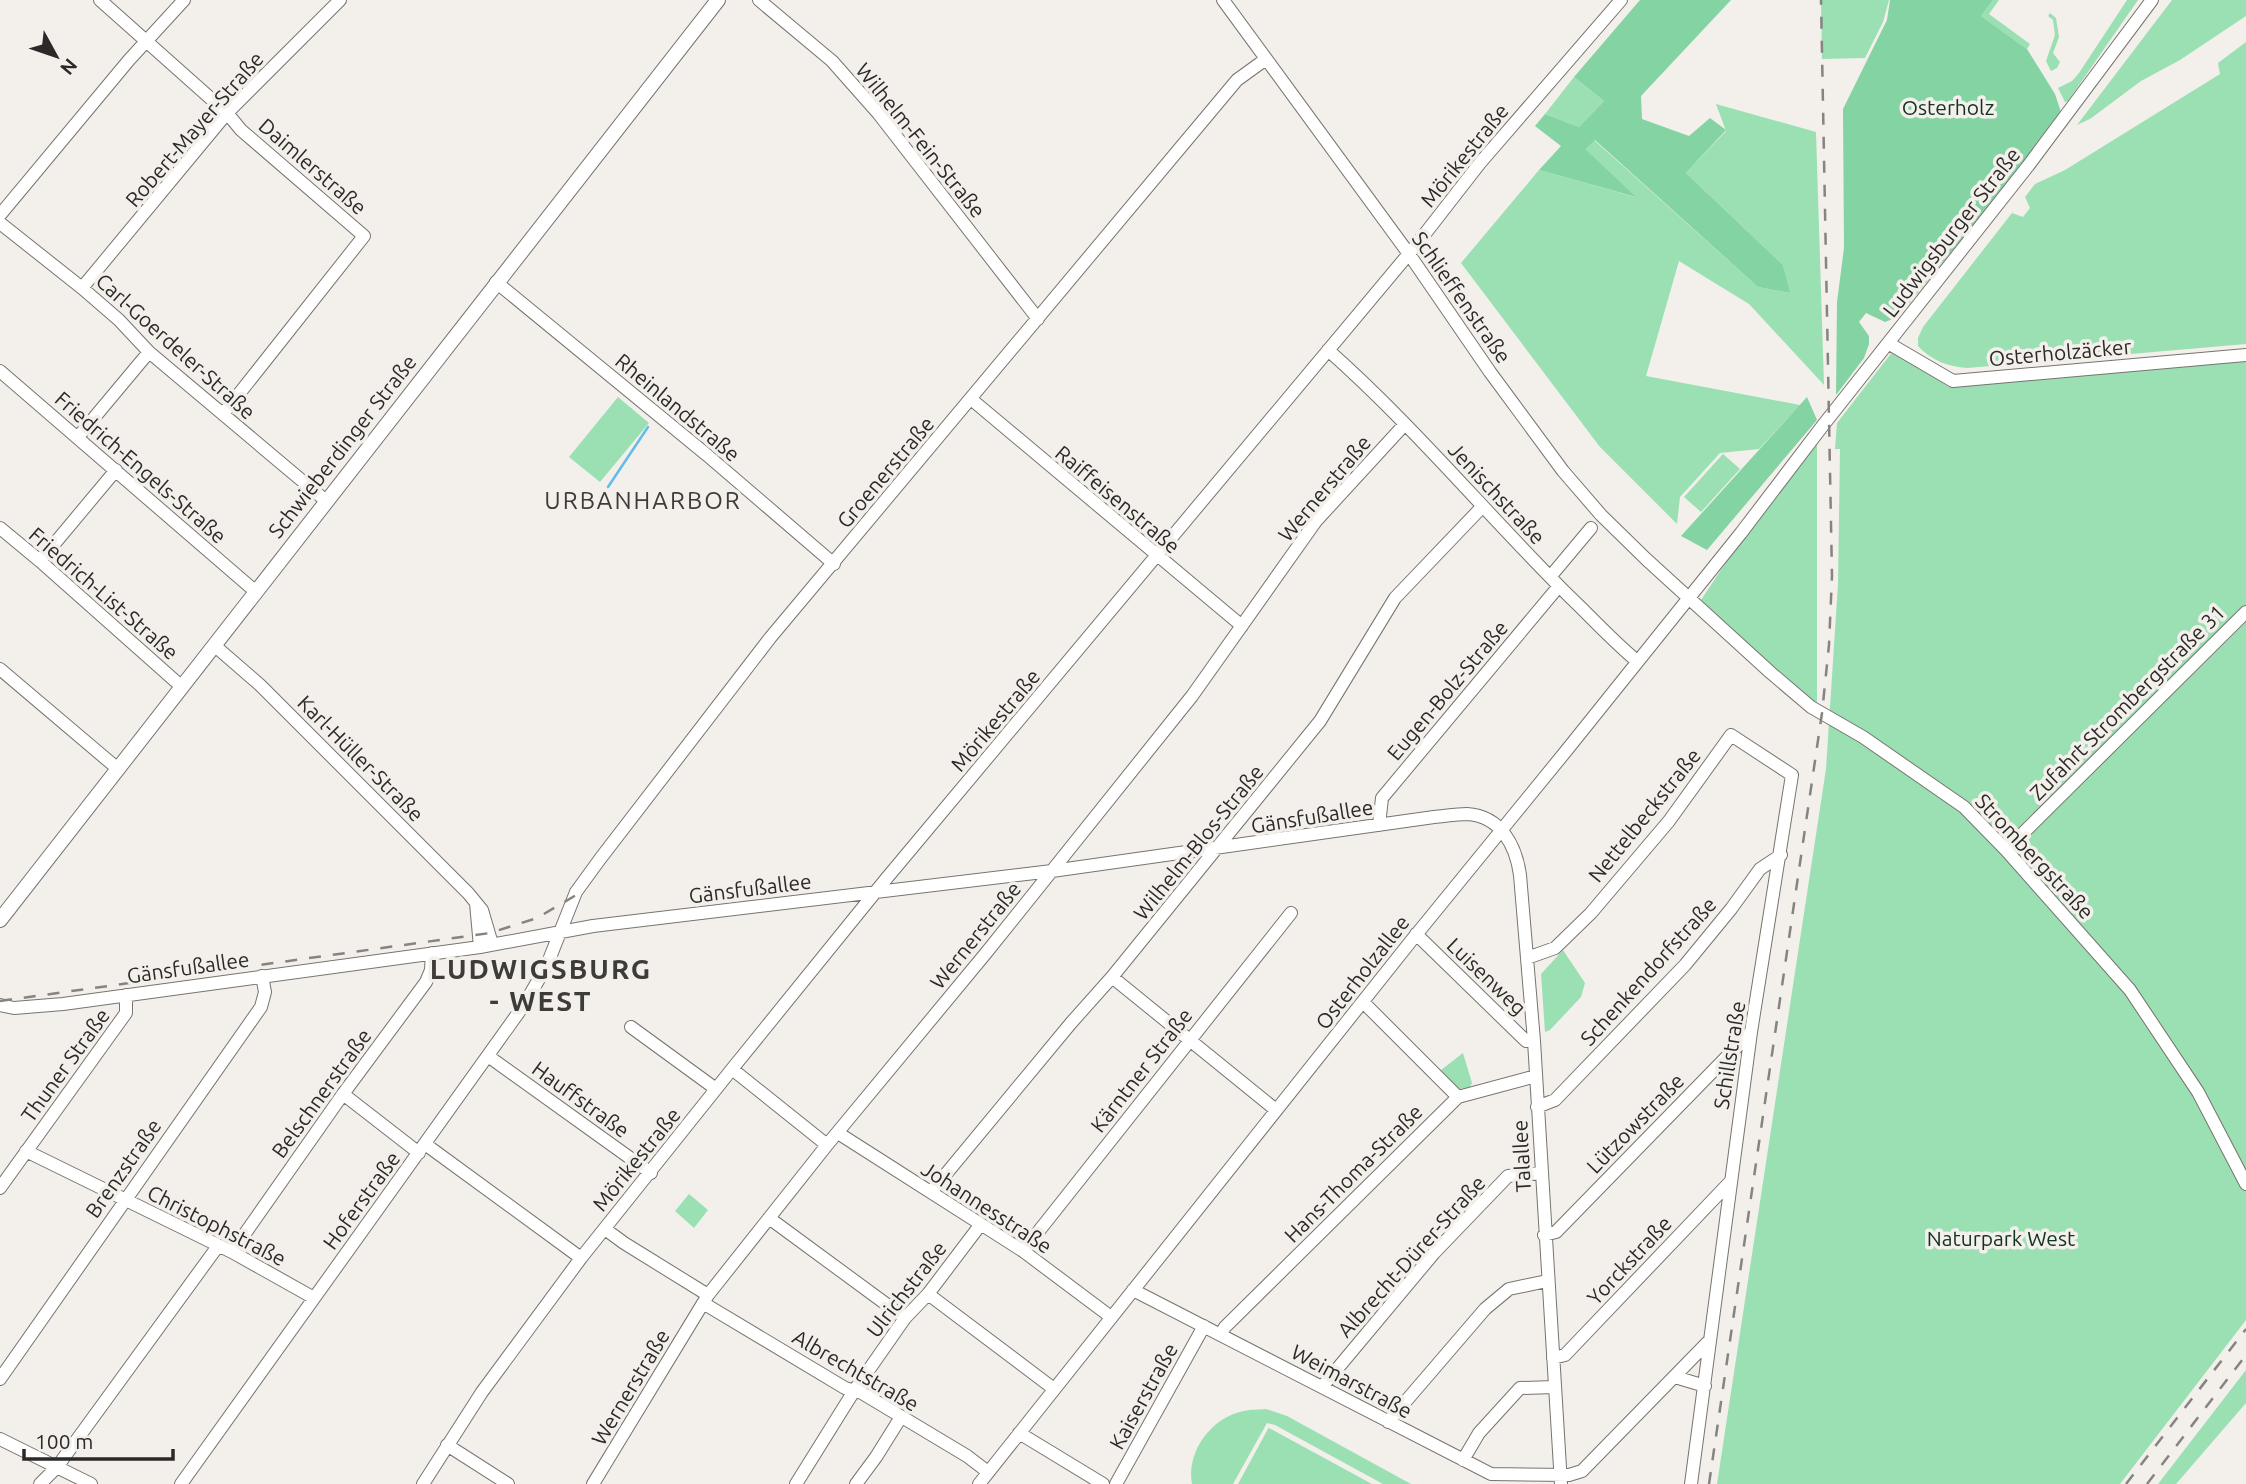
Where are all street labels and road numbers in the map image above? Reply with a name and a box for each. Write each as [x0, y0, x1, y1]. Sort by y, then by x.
street label: Robert-Mayer-Straße [120, 47, 268, 211]
street label: Wilhelm-Fein-Straße [851, 58, 991, 222]
street label: Mörikestraße [1415, 99, 1513, 211]
street label: Daimlerstraße [254, 113, 372, 219]
street label: Ludwigsburger Straße [1877, 142, 2025, 322]
street label: Schlieffenstraße [1408, 227, 1516, 367]
street label: Carl-Goerdeler-Straße [91, 268, 261, 424]
street label: Osterholzäcker [1988, 334, 2132, 370]
street label: Rheinlandstraße [611, 348, 745, 466]
street label: Schwieberdinger Straße [263, 350, 421, 542]
street label: Friedrich-Engels-Straße [51, 386, 231, 548]
street label: Groenerstraße [832, 412, 938, 532]
street label: Wernerstraße [1273, 430, 1375, 546]
street label: Jenischstraße [1444, 437, 1550, 549]
street label: Raiffeisenstraße [1051, 440, 1185, 558]
street label: Friedrich-List-Straße [25, 522, 183, 664]
street label: Zufahrt Strombergstraße 31 [2025, 600, 2229, 804]
street label: Eugen-Bolz-Straße [1382, 615, 1512, 765]
street label: Mörikestraße [945, 664, 1045, 776]
street label: Karl-Hüller-Straße [293, 690, 429, 826]
street label: Nettelbeckstraße [1583, 743, 1705, 887]
street label: Wilhelm-Blos-Straße [1128, 760, 1268, 924]
street label: Strombergstraße [1971, 789, 2099, 923]
street label: Gänsfußallee [1249, 794, 1375, 838]
street label: Gänsfußallee [687, 869, 813, 907]
street label: Wernerstraße [925, 877, 1025, 993]
street label: Schenkendorfstraße [1575, 892, 1721, 1050]
street label: Osterholzallee [1310, 910, 1414, 1034]
street label: Luisenweg [1443, 932, 1531, 1020]
street label: Gänsfußallee [125, 947, 251, 987]
street label: Schillstraße [1709, 999, 1749, 1111]
street label: Kärntner Straße [1085, 1003, 1197, 1137]
street label: Thuner Straße [16, 1004, 114, 1126]
street label: Belschnerstraße [266, 1024, 376, 1162]
street label: Hauffstraße [528, 1056, 634, 1142]
street label: Lützowstraße [1581, 1068, 1689, 1178]
street label: Hans-Thoma-Straße [1279, 1099, 1427, 1247]
street label: Mörikestraße [587, 1103, 685, 1215]
street label: Brenzstraße [80, 1114, 166, 1222]
street label: Talallee [1507, 1119, 1535, 1193]
street label: Hoferstraße [318, 1147, 404, 1253]
street label: Johannesstraße [917, 1156, 1057, 1258]
street label: Albrecht-Dürer-Straße [1332, 1170, 1490, 1342]
street label: Christophstraße [144, 1180, 290, 1270]
street label: Yorckstraße [1582, 1211, 1676, 1309]
street label: Ulrichstraße [861, 1236, 951, 1342]
street label: Albrechtstraße [789, 1324, 923, 1416]
street label: Wernerstraße [586, 1325, 674, 1449]
street label: Kaiserstraße [1104, 1339, 1182, 1453]
street label: Weimarstraße [1288, 1339, 1416, 1423]

